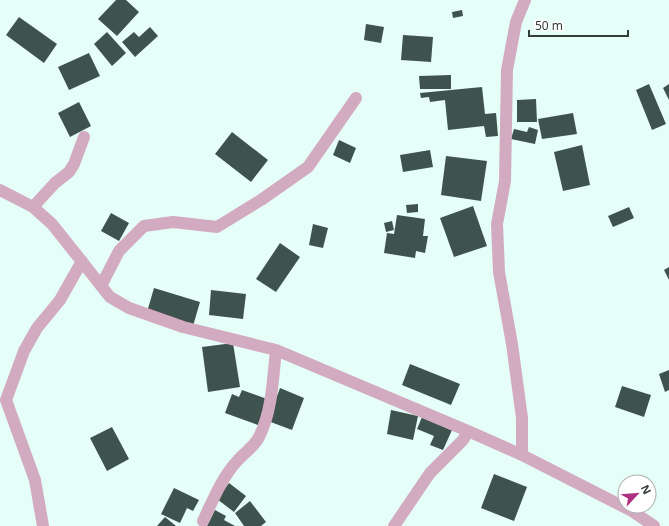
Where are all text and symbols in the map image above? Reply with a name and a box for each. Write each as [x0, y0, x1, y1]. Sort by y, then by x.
scale bar [529, 12, 628, 38]
text: 50 m [535, 17, 563, 34]
north arrow [617, 474, 657, 514]
text: N [638, 482, 655, 497]

